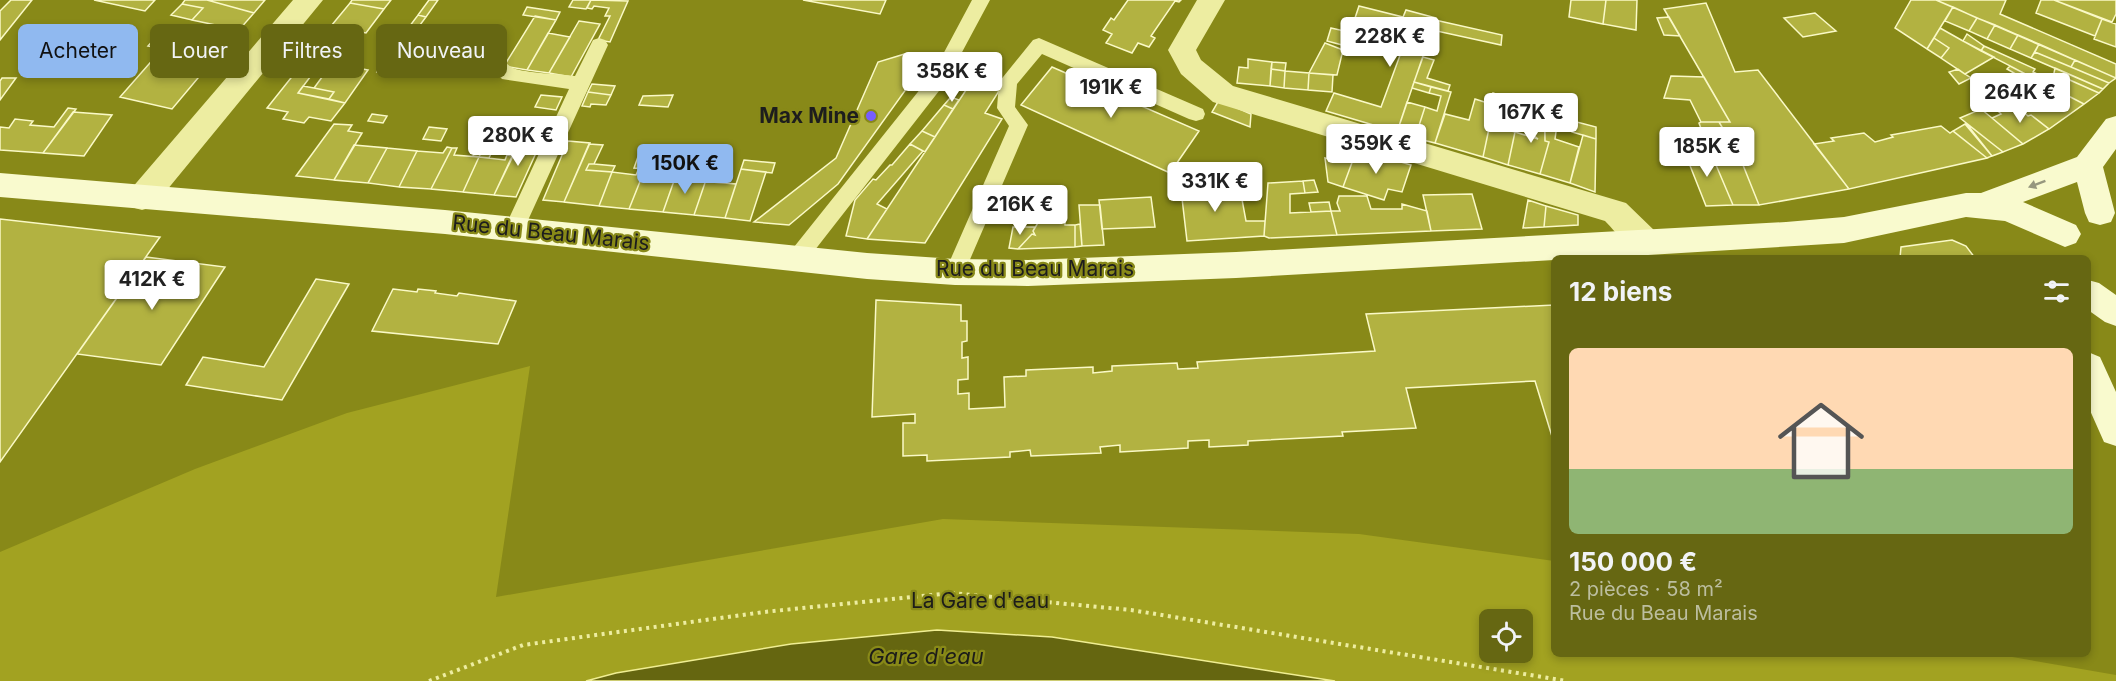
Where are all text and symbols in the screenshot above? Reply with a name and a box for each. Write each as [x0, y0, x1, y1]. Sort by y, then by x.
pin: 228K € [1341, 17, 1439, 68]
chip: Acheter [18, 24, 138, 78]
chip: Louer [150, 24, 249, 78]
chip: Filtres [261, 24, 364, 78]
chip: Nouveau [376, 24, 507, 78]
text: 228K € [1354, 24, 1426, 48]
pin: 358K € [903, 52, 1001, 103]
text: 358K € [916, 59, 988, 83]
pin: 191K € [1062, 68, 1160, 119]
pin: 264K € [1971, 73, 2069, 124]
text: 191K € [1079, 75, 1143, 99]
text: 264K € [1984, 80, 2056, 104]
pin: 167K € [1482, 93, 1580, 144]
text: 167K € [1498, 100, 1564, 124]
place label: Max Mine [759, 103, 859, 128]
marker: Max Mine [864, 109, 878, 123]
pin: 280K € [469, 116, 567, 167]
text: 280K € [482, 123, 554, 147]
pin: 359K € [1327, 124, 1425, 175]
pin: 185K € [1658, 127, 1756, 178]
text: 359K € [1340, 131, 1412, 155]
text: 185K € [1673, 134, 1741, 158]
pin: 150K € [636, 144, 734, 195]
text: 150K € [651, 151, 719, 175]
pin: 331K € [1166, 162, 1264, 213]
text: 331K € [1181, 169, 1249, 193]
one-way arrow [2027, 180, 2045, 190]
pin: 216K € [971, 185, 1069, 236]
text: 216K € [986, 192, 1054, 216]
street label: Rue du Beau Marais [451, 210, 651, 255]
street label: Rue du Beau Marais [936, 256, 1134, 281]
pin: 412K € [103, 260, 201, 311]
text: 412K € [119, 267, 185, 291]
icon: filters [2040, 275, 2073, 308]
text: 12 biens [1569, 276, 1672, 307]
icon: home [1767, 387, 1875, 495]
text: 150 000 € [1569, 546, 1697, 577]
text: 2 pièces · 58 m² [1569, 577, 1723, 601]
park label: La Gare d'eau [911, 588, 1049, 613]
text: Rue du Beau Marais [1569, 601, 1758, 625]
map controls [1479, 609, 1533, 663]
button: locate [1479, 609, 1533, 663]
water label: Gare d'eau [868, 643, 984, 669]

